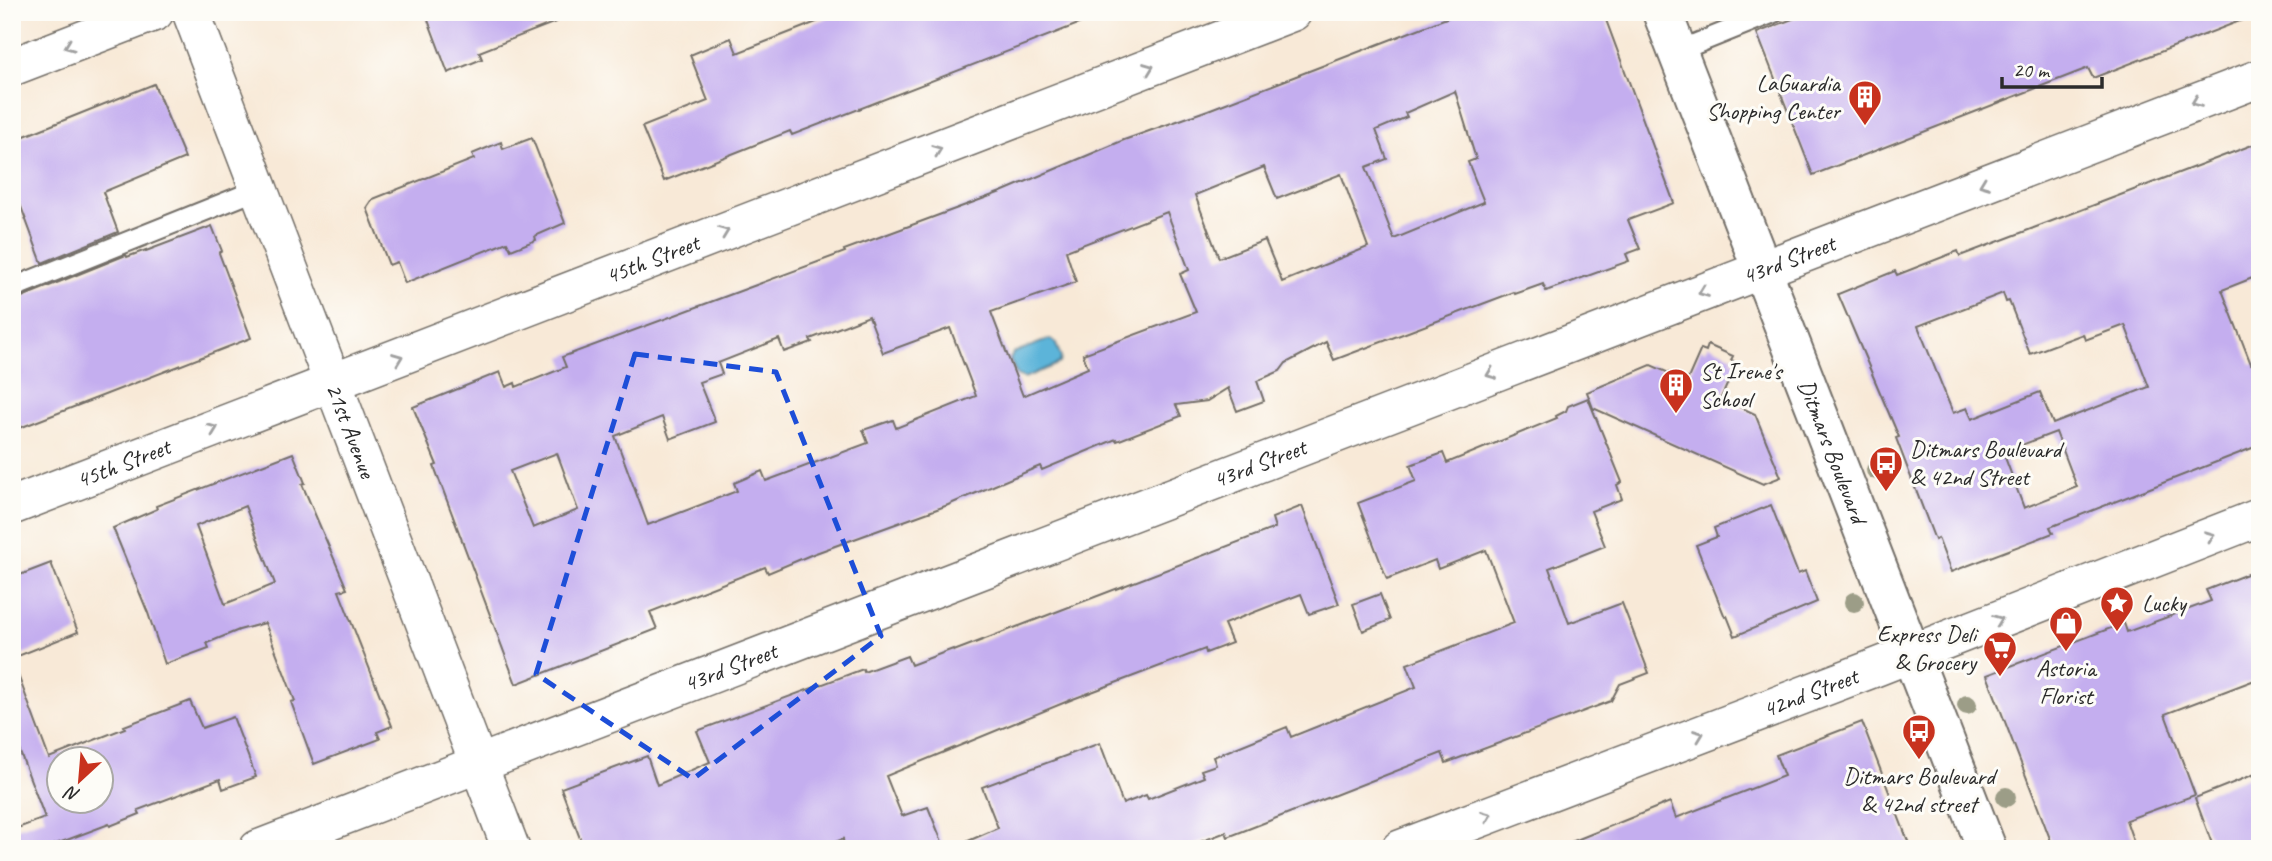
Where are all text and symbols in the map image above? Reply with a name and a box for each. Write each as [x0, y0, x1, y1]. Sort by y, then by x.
one-way arrow [63, 37, 75, 51]
scale bar [2002, 46, 2102, 90]
text: 20 m [2013, 57, 2051, 83]
one-way arrow [1142, 62, 1154, 76]
place label: LaGuardia Shopping Center [1706, 68, 1842, 126]
building icon: LaGuardia Shopping Center [1846, 78, 1884, 127]
one-way arrow [2191, 94, 2203, 108]
one-way arrow [930, 144, 942, 158]
one-way arrow [1978, 175, 1990, 189]
one-way arrow [718, 226, 730, 240]
street label: 45th Street [601, 227, 705, 291]
street label: 43rd Street [1738, 227, 1841, 291]
one-way arrow [1697, 284, 1709, 298]
one-way arrow [391, 352, 403, 366]
place label: St Irene's School [1700, 356, 1784, 414]
one-way arrow [1485, 366, 1497, 380]
building icon: St Irene's School [1657, 366, 1695, 415]
street label: Ditmars Boulevard [1791, 375, 1875, 530]
street label: 21st Avenue [319, 379, 383, 484]
one-way arrow [207, 423, 219, 437]
street label: 45th Street [72, 431, 176, 495]
street label: 43rd Street [1208, 431, 1312, 495]
place label: Ditmars Boulevard & 42nd Street [1910, 434, 2065, 492]
bus stop icon: Ditmars Boulevard & 42nd Street [1867, 444, 1905, 493]
one-way arrow [2203, 531, 2215, 545]
place icon: Lucky [2098, 584, 2136, 633]
place label: Lucky [2142, 588, 2187, 618]
shop icon: Astoria Florist [2047, 604, 2085, 653]
one-way arrow [1991, 614, 2003, 628]
place label: Express Deli & Grocery [1877, 619, 1980, 677]
supermarket icon: Express Deli & Grocery [1981, 629, 2019, 678]
street label: 43rd Street [679, 635, 783, 699]
place label: Astoria Florist [2036, 653, 2098, 711]
street label: 42nd Street [1758, 660, 1864, 724]
bus stop icon: Ditmars Boulevard & 42nd street [1900, 712, 1938, 761]
one-way arrow [1693, 729, 1705, 743]
north arrow [46, 746, 116, 816]
place label: Ditmars Boulevard & 42nd street [1843, 761, 1998, 819]
text: N [60, 780, 84, 808]
one-way arrow [1480, 810, 1492, 824]

